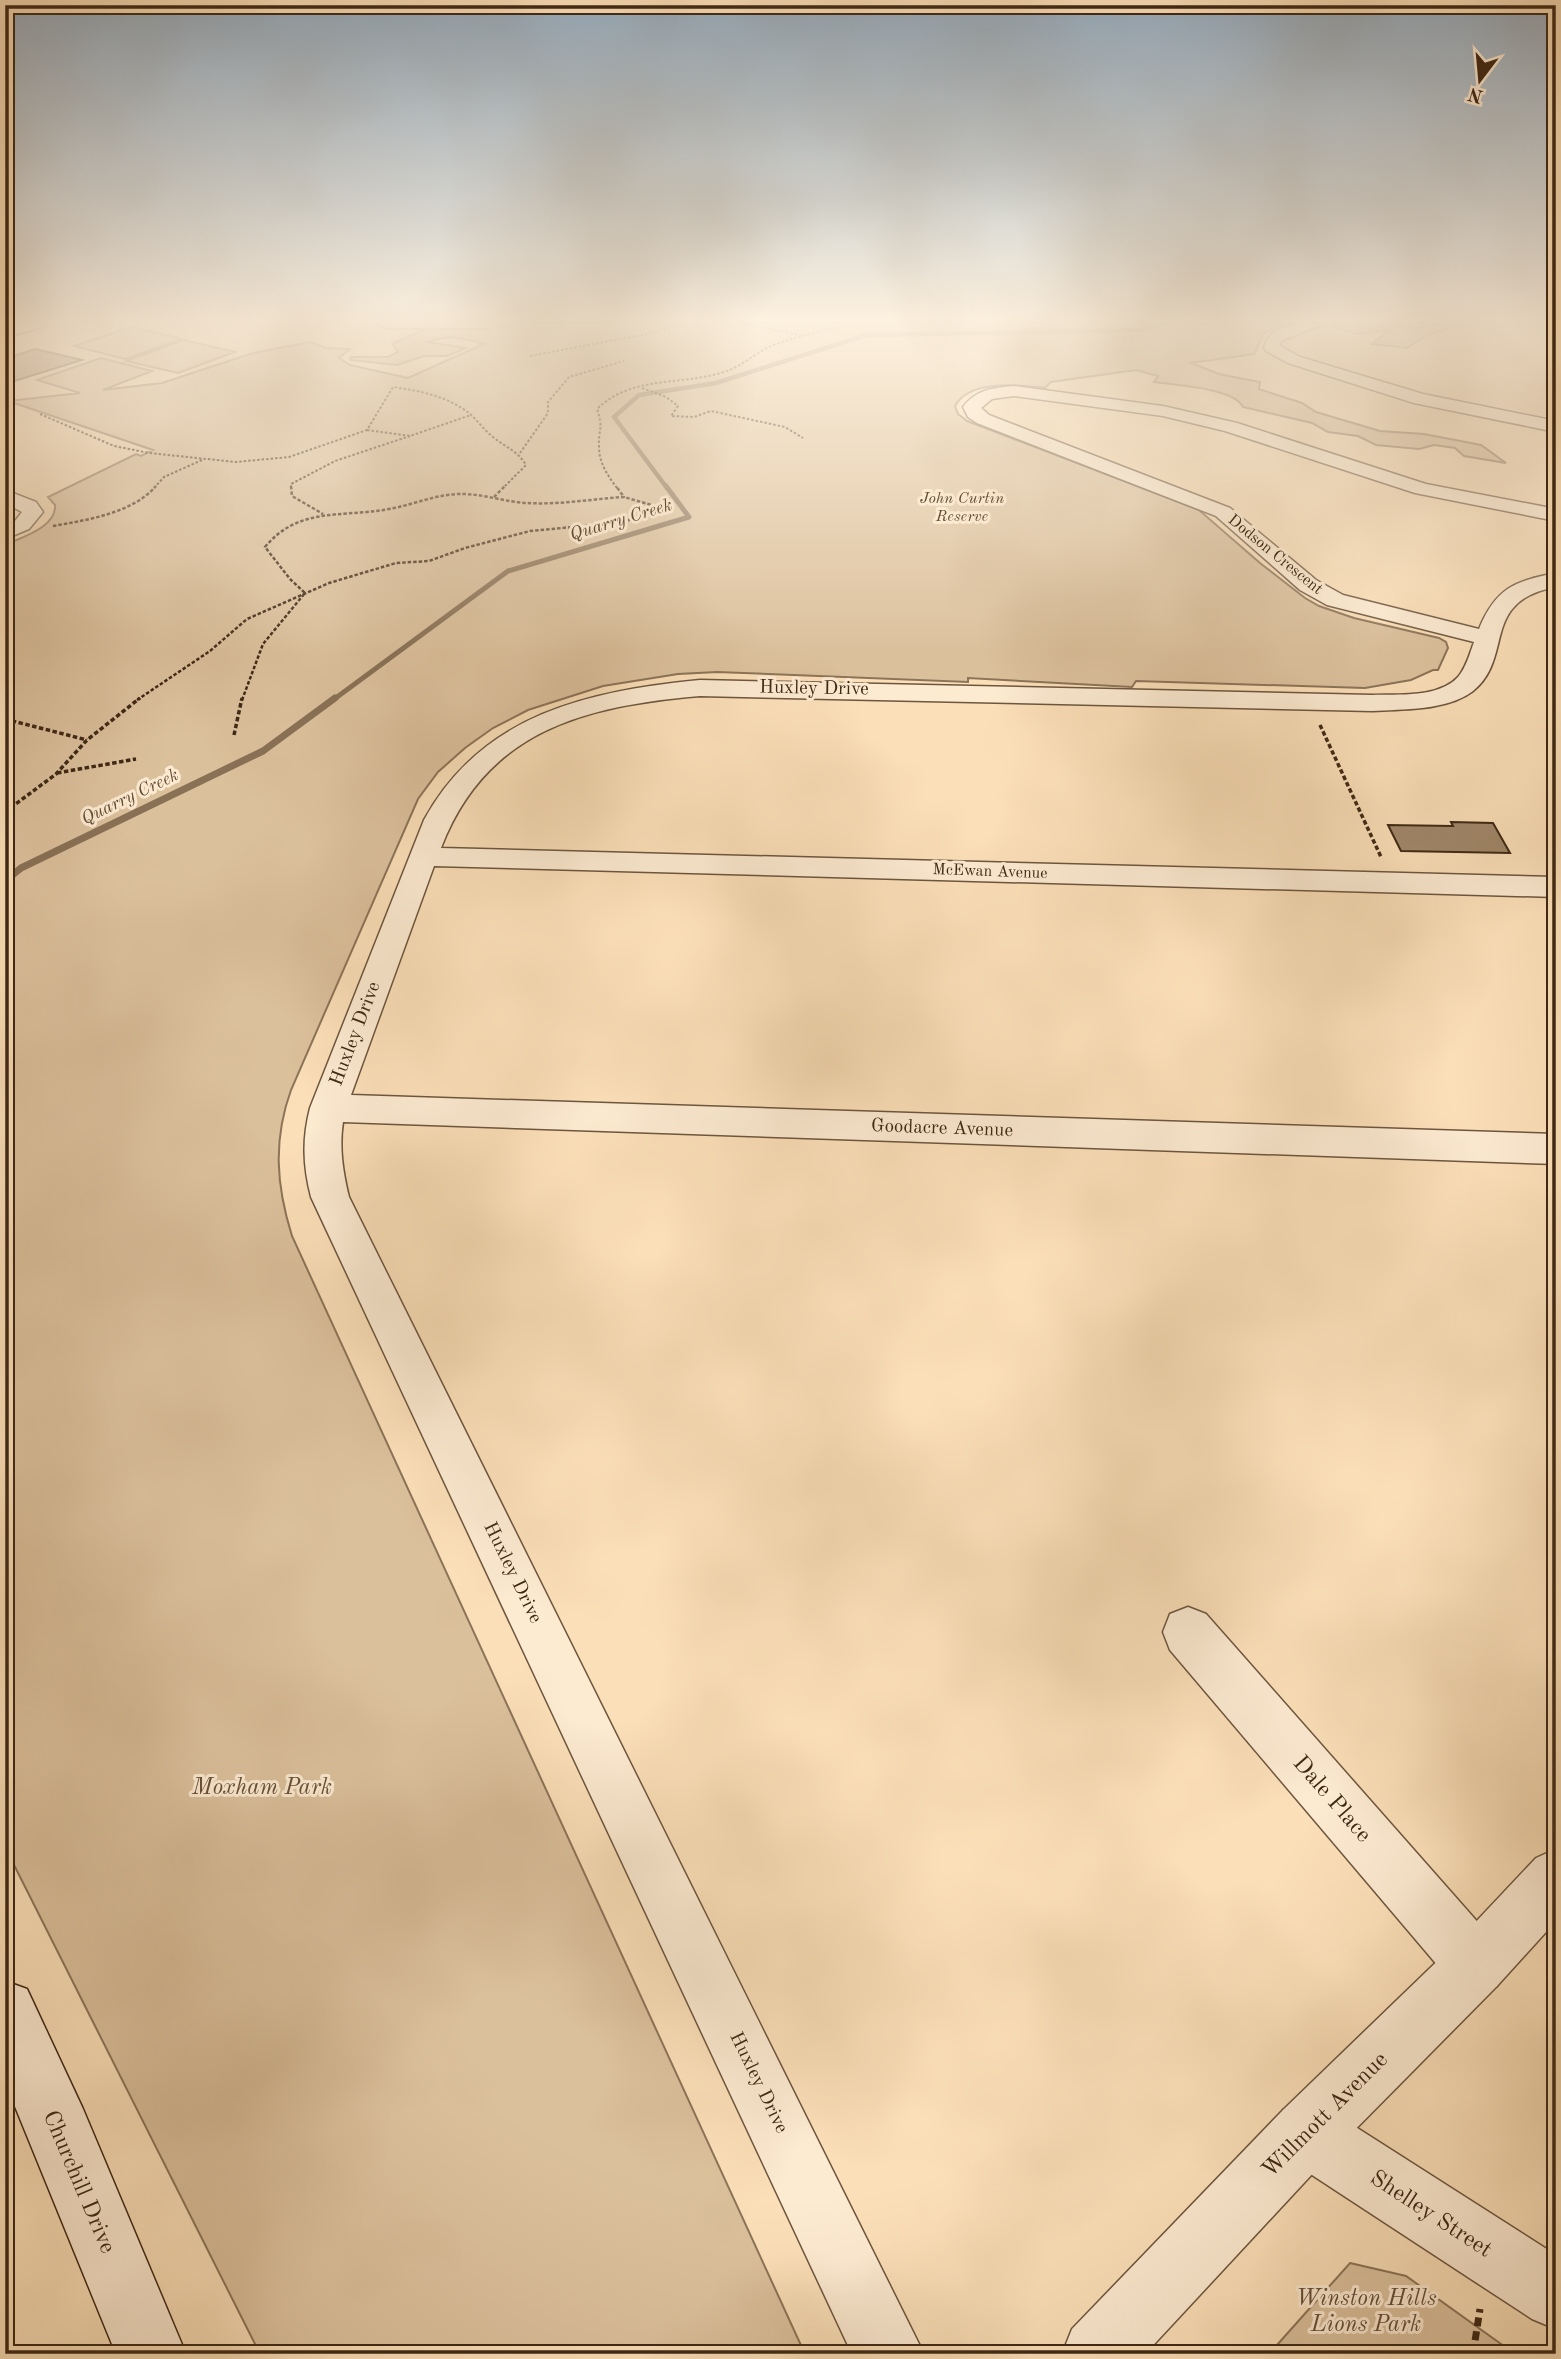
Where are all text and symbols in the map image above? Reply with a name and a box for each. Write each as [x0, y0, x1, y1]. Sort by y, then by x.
north arrow [1446, 46, 1516, 116]
text: N [1466, 83, 1486, 105]
park label: John Curtin Reserve [920, 491, 1004, 525]
water label: Quarry Creek [568, 496, 674, 544]
street label: Dodson Crescent [1225, 512, 1326, 598]
street label: Huxley Drive [759, 679, 869, 699]
water label: Quarry Creek [78, 766, 182, 828]
street label: McEwan Avenue [932, 862, 1048, 882]
street label: Huxley Drive [327, 979, 385, 1089]
street label: Goodacre Avenue [871, 1117, 1013, 1141]
street label: Huxley Drive [479, 1519, 545, 1627]
street label: Dale Place [1288, 1751, 1376, 1847]
park label: Moxham Park [191, 1776, 332, 1799]
street label: Huxley Drive [725, 2029, 791, 2137]
street label: Willmott Avenue [1258, 2048, 1392, 2182]
street label: Churchill Drive [39, 2107, 119, 2257]
street label: Shelley Street [1366, 2166, 1496, 2262]
park label: Winston Hills Lions Park [1295, 2287, 1437, 2336]

